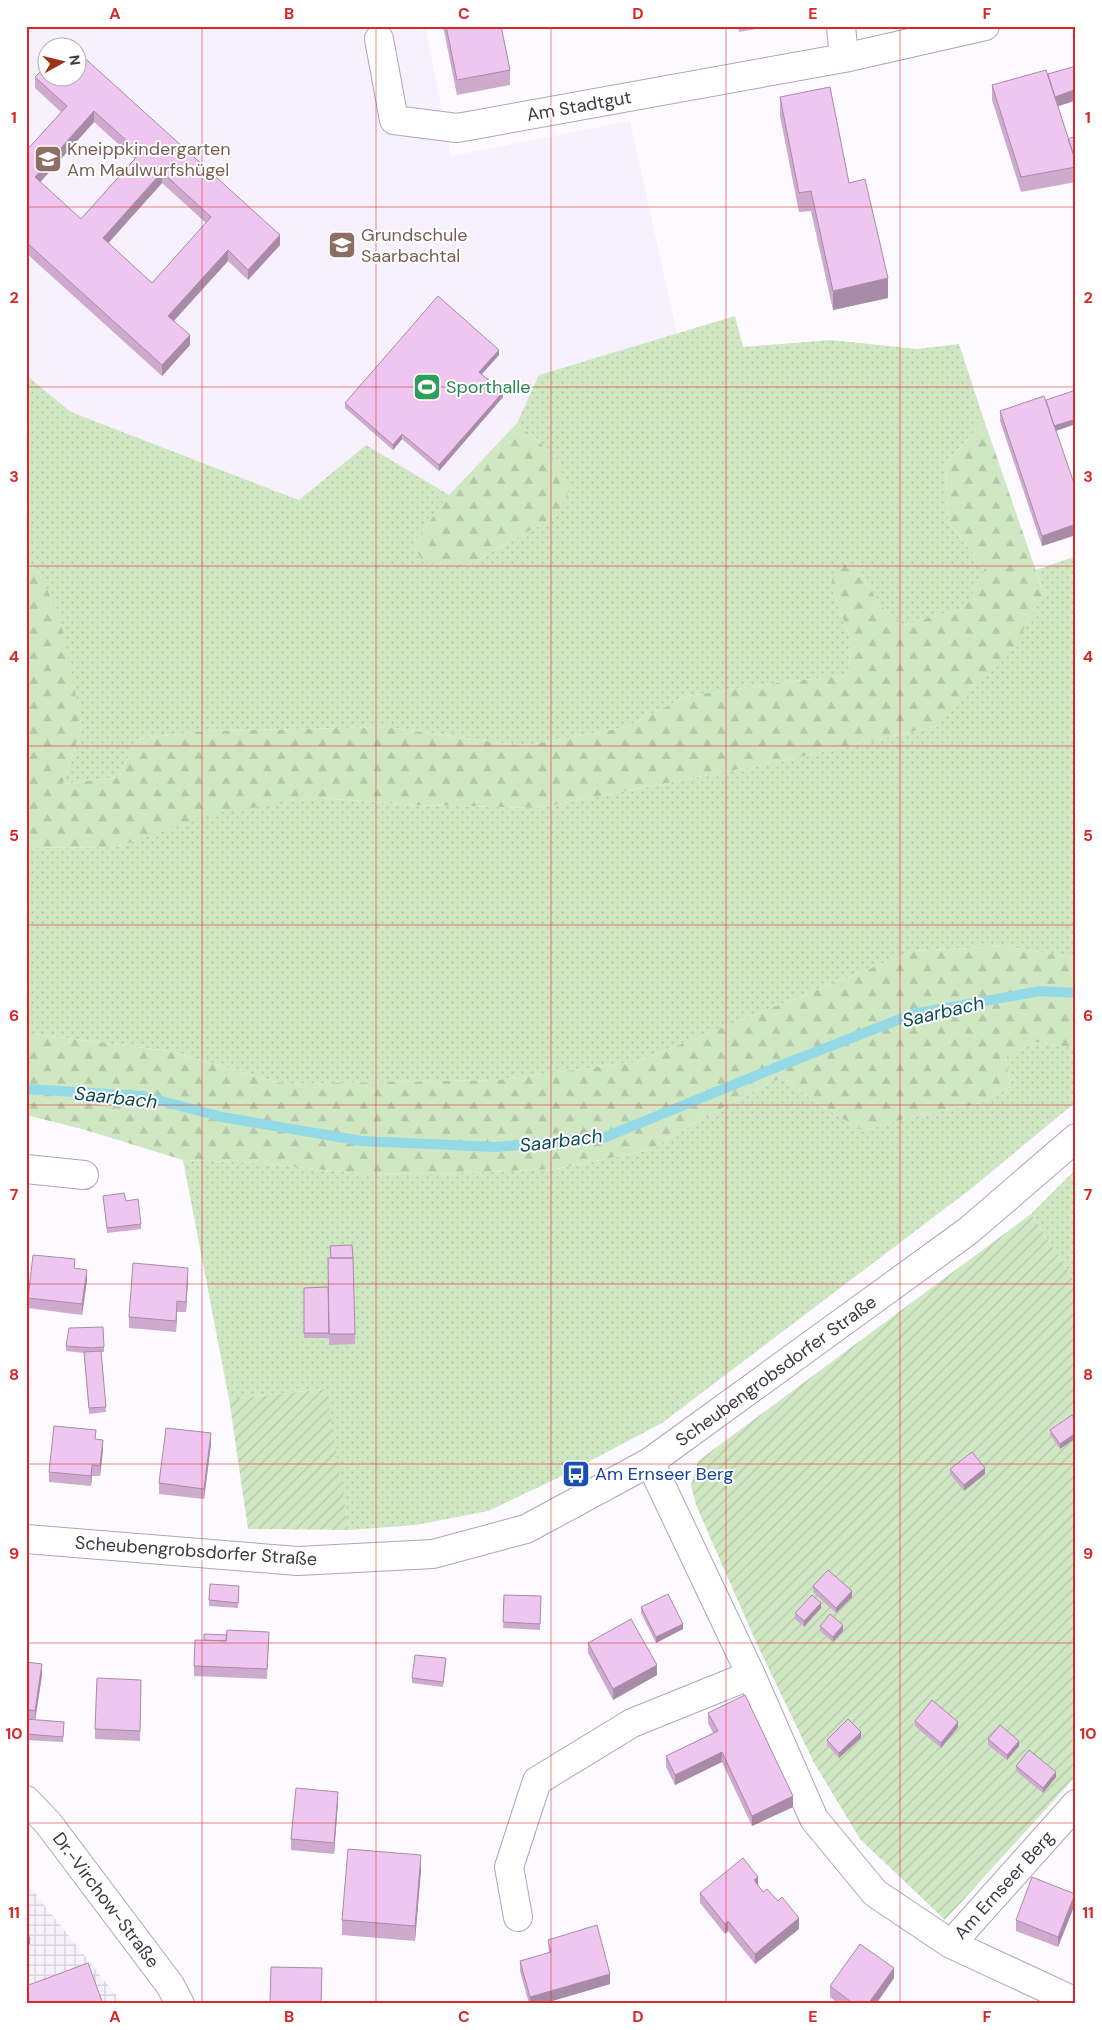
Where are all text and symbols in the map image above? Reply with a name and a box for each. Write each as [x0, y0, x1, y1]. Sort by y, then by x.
text: A [109, 3, 121, 24]
text: B [284, 3, 294, 24]
text: C [458, 3, 470, 24]
text: D [632, 3, 644, 24]
text: E [808, 3, 818, 24]
text: F [983, 3, 992, 24]
north arrow [38, 38, 88, 88]
text: N [65, 54, 84, 67]
street label: Am Stadtgut [525, 85, 633, 127]
text: 1 [11, 107, 17, 128]
text: 1 [1085, 107, 1091, 128]
place label: Kneippkindergarten Am Maulwurfshügel [67, 137, 230, 182]
school or university icon: Kneippkindergarten Am Maulwurfshügel [33, 144, 63, 174]
place label: Grundschule Saarbachtal [361, 223, 467, 268]
school or university icon: Grundschule Saarbachtal [327, 230, 357, 260]
text: 2 [9, 287, 19, 308]
text: 2 [1083, 287, 1093, 308]
sports icon: Sporthalle [412, 372, 442, 402]
place label: Sporthalle [446, 375, 531, 399]
text: 3 [9, 466, 19, 487]
text: 3 [1083, 466, 1093, 487]
text: 4 [9, 646, 19, 667]
text: 4 [1083, 646, 1093, 667]
text: 5 [9, 825, 19, 846]
text: 5 [1083, 825, 1093, 846]
water label: Saarbach [900, 990, 987, 1033]
text: 6 [9, 1005, 19, 1026]
text: 6 [1083, 1005, 1093, 1026]
water label: Saarbach [73, 1081, 159, 1114]
water label: Saarbach [518, 1123, 604, 1158]
text: 7 [10, 1184, 19, 1205]
text: 7 [1084, 1184, 1093, 1205]
street label: Scheubengrobsdorfer Straße [671, 1290, 881, 1452]
text: 8 [9, 1364, 19, 1385]
text: 8 [1083, 1364, 1093, 1385]
bus stop icon: Am Ernseer Berg [561, 1459, 591, 1489]
place label: Am Ernseer Berg [595, 1462, 733, 1486]
street label: Scheubengrobsdorfer Straße [74, 1531, 318, 1571]
text: 9 [9, 1543, 19, 1564]
text: 9 [1083, 1543, 1093, 1564]
text: 10 [5, 1723, 23, 1744]
text: 10 [1079, 1723, 1097, 1744]
street label: Am Ernseer Berg [949, 1826, 1059, 1944]
street label: Dr.-Virchow-Straße [47, 1827, 165, 1973]
text: 11 [8, 1902, 20, 1923]
text: 11 [1082, 1902, 1094, 1923]
text: A [109, 2006, 121, 2027]
text: B [284, 2006, 294, 2027]
text: C [458, 2006, 470, 2027]
text: D [632, 2006, 644, 2027]
text: E [808, 2006, 818, 2027]
text: F [983, 2006, 992, 2027]

